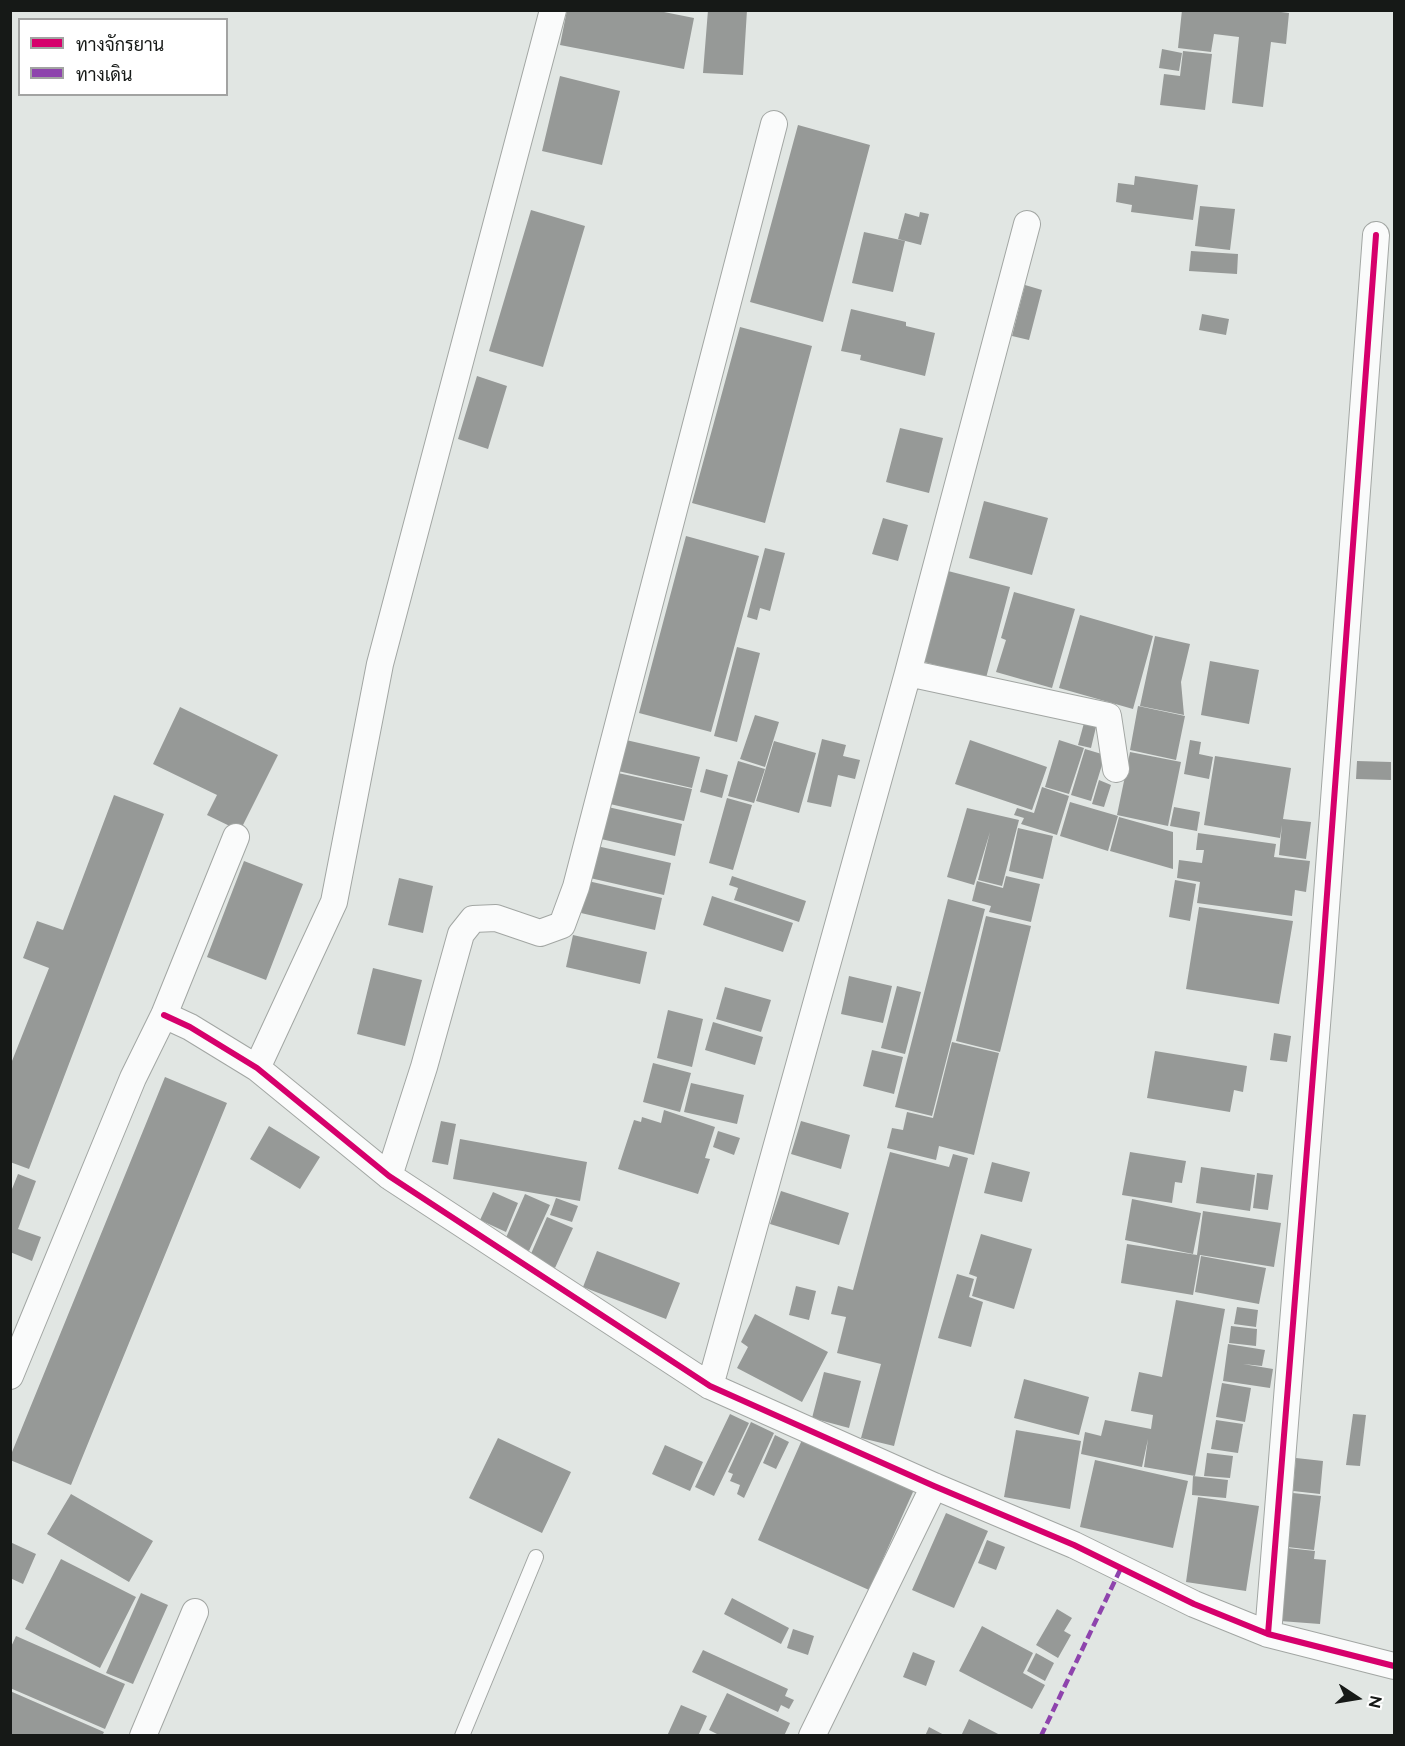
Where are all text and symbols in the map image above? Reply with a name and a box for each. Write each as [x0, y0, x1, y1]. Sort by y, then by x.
legend [18, 18, 228, 96]
text: ทางจักรยาน [76, 34, 164, 55]
text: ทางเดิน [76, 64, 132, 85]
north arrow [1327, 1668, 1387, 1728]
text: N [1365, 1694, 1386, 1710]

